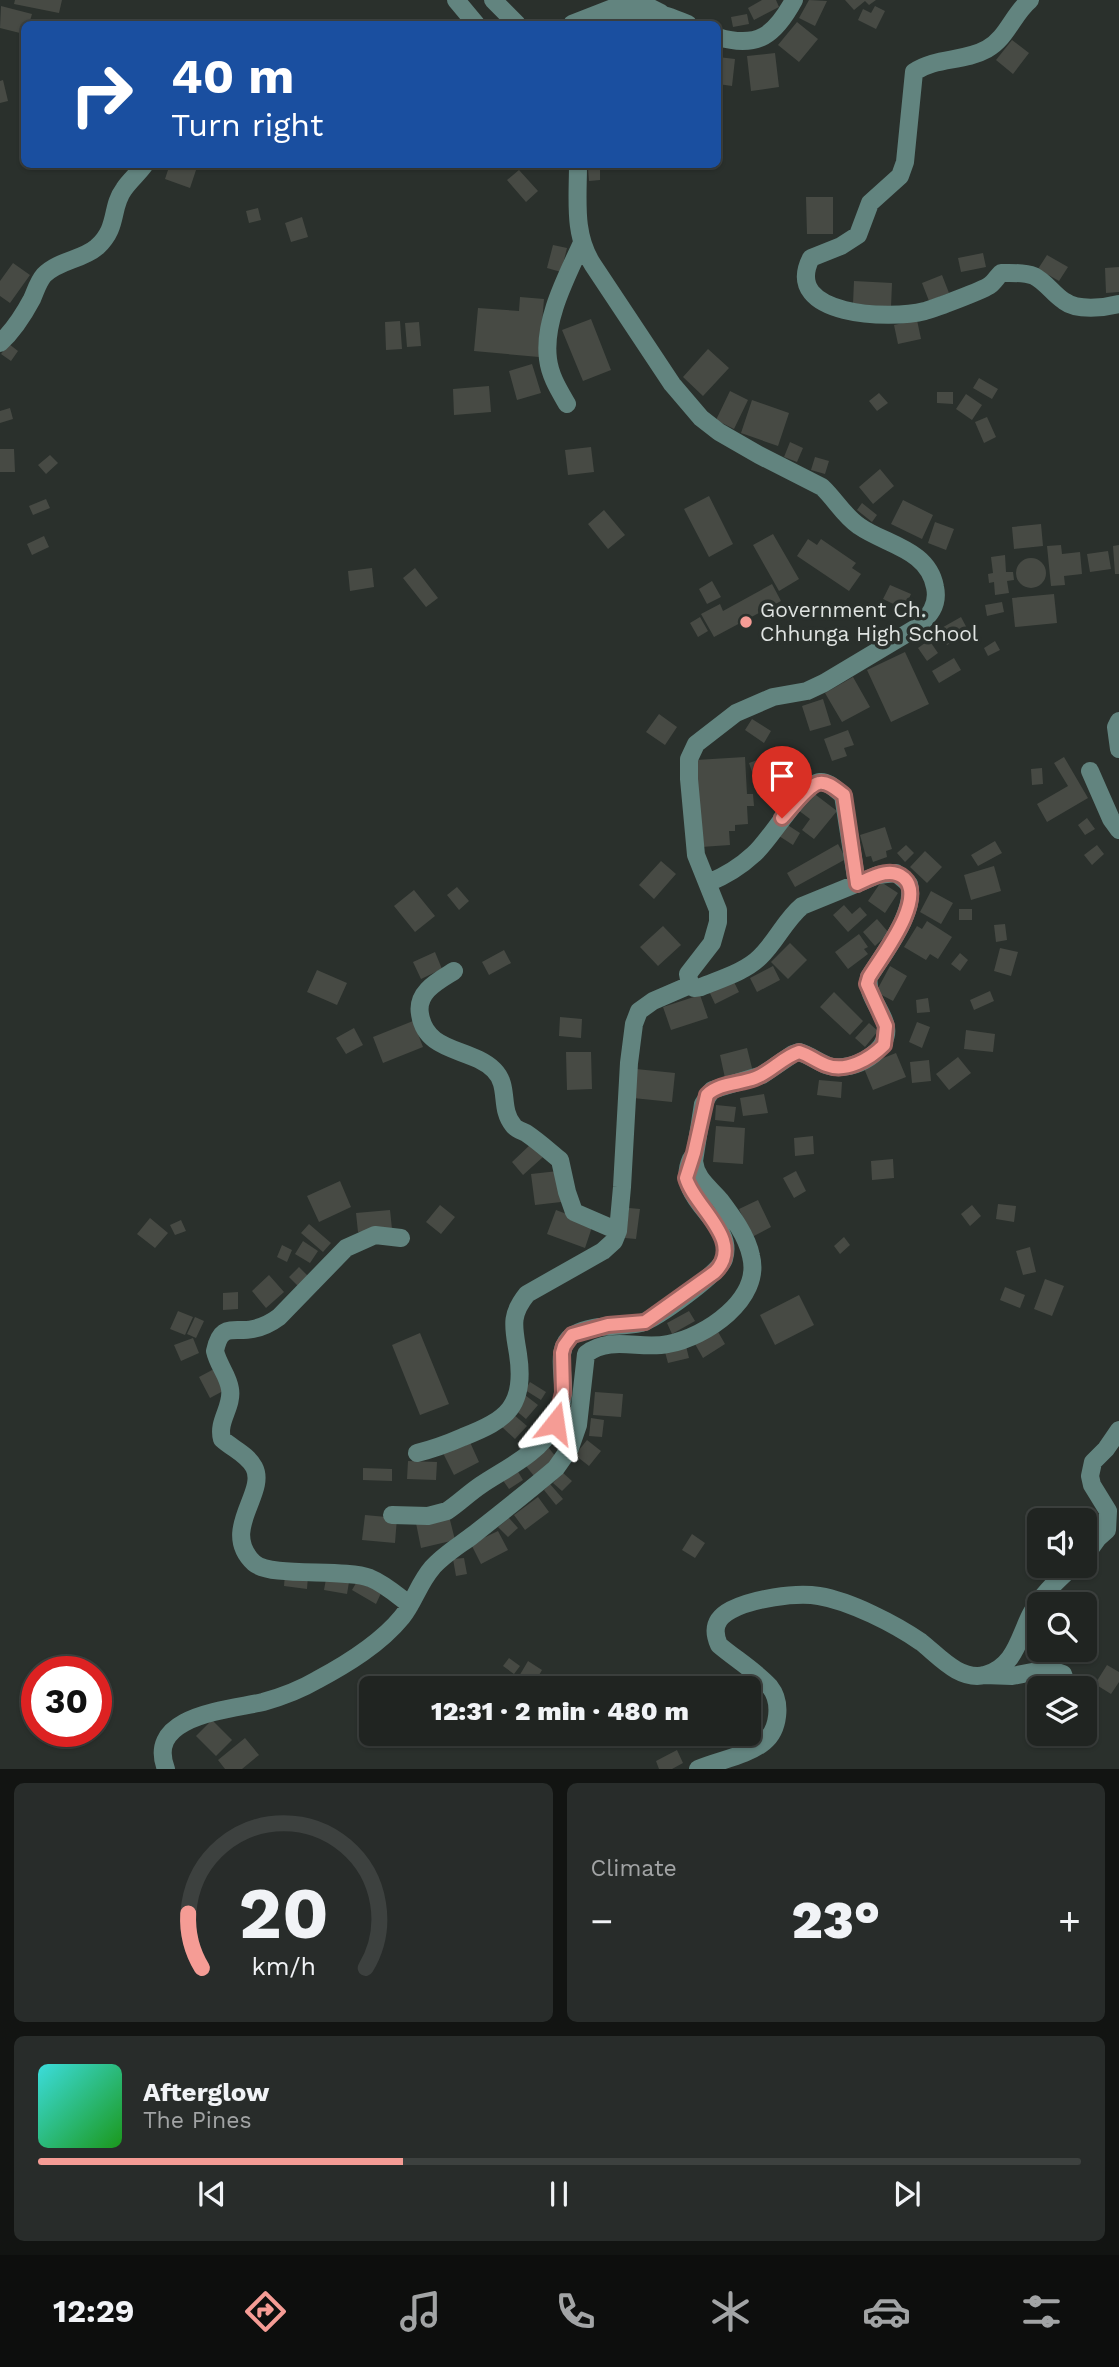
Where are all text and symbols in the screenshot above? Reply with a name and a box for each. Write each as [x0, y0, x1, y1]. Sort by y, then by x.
text: 40 m [171, 47, 294, 105]
icon: right [56, 49, 147, 140]
text: Turn right [171, 106, 323, 144]
place label: Government Ch. Chhunga High School [760, 597, 979, 646]
marker: Government Ch. Chhunga High School [738, 614, 754, 630]
pin [752, 746, 812, 818]
icon: arrive [763, 757, 801, 795]
position arrow [518, 1386, 592, 1460]
map controls [1027, 1508, 1097, 1746]
button: sound [1027, 1508, 1097, 1578]
button: search [1027, 1592, 1097, 1662]
speed limit sign: 30 [21, 1656, 112, 1747]
button: layers [1027, 1676, 1097, 1746]
text: 12:31 · 2 min · 480 m [431, 1696, 689, 1726]
text: Climate [591, 1855, 677, 1882]
text: 20 [238, 1871, 328, 1957]
text: 23° [791, 1890, 880, 1951]
text: − [591, 1899, 613, 1943]
text: + [1058, 1899, 1081, 1943]
text: km/h [251, 1952, 315, 1981]
text: Afterglow [143, 2077, 269, 2107]
text: The Pines [143, 2107, 252, 2134]
icon: previous [193, 2175, 231, 2213]
icon: pause [540, 2175, 578, 2213]
icon: next [888, 2175, 926, 2213]
icon: directions [241, 2287, 290, 2336]
icon: music [396, 2287, 445, 2336]
icon: phone [551, 2287, 600, 2336]
icon: climate [706, 2287, 755, 2336]
icon: car [862, 2287, 911, 2336]
icon: filters [1017, 2287, 1066, 2336]
text: 12:29 [53, 2292, 134, 2330]

